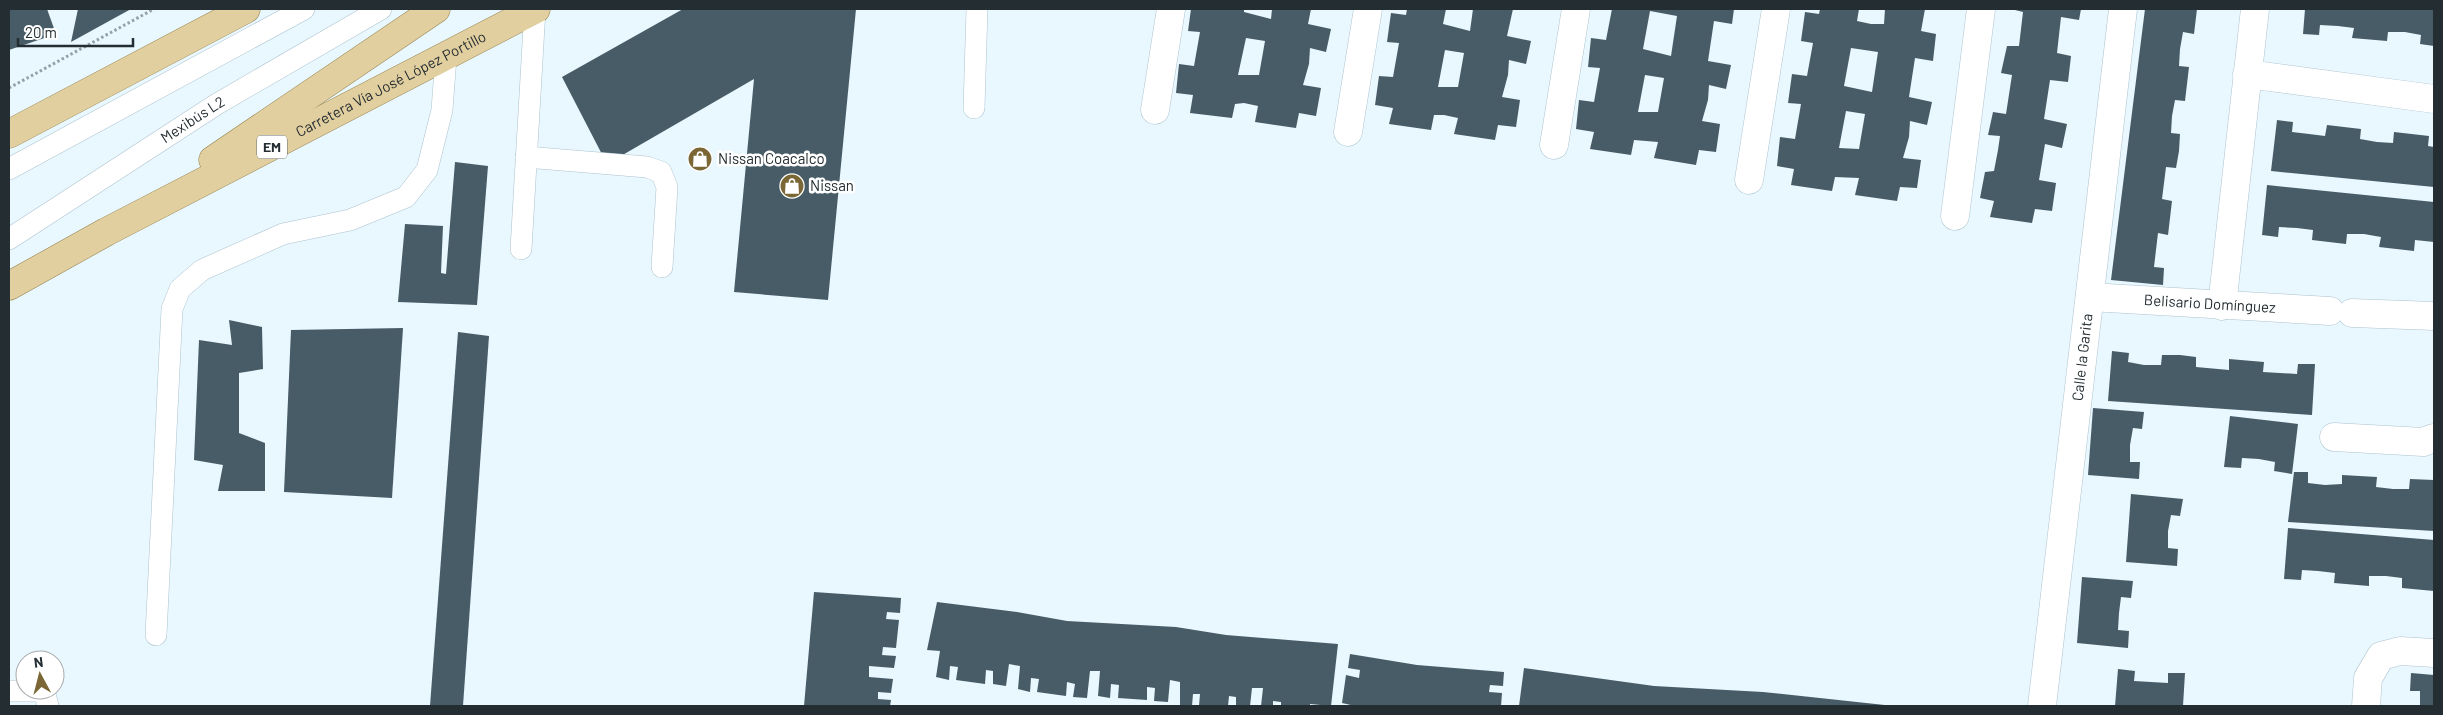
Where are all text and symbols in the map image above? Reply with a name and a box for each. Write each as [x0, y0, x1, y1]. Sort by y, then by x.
scale bar [18, 15, 132, 47]
text: 20 m [25, 23, 57, 41]
street label: Carretera Vía José López Portillo [292, 27, 489, 140]
street label: Mexibús L2 [157, 92, 227, 146]
road number: EM [257, 136, 287, 158]
shop icon: Nissan Coacalco [687, 146, 713, 172]
place label: Nissan Coacalco [718, 149, 825, 167]
shop icon: Nissan [779, 173, 805, 199]
place label: Nissan [810, 176, 854, 194]
street label: Belisario Domínguez [2143, 290, 2277, 316]
street label: Calle la Garita [2068, 313, 2096, 402]
north arrow [15, 650, 65, 700]
text: N [33, 653, 44, 671]

